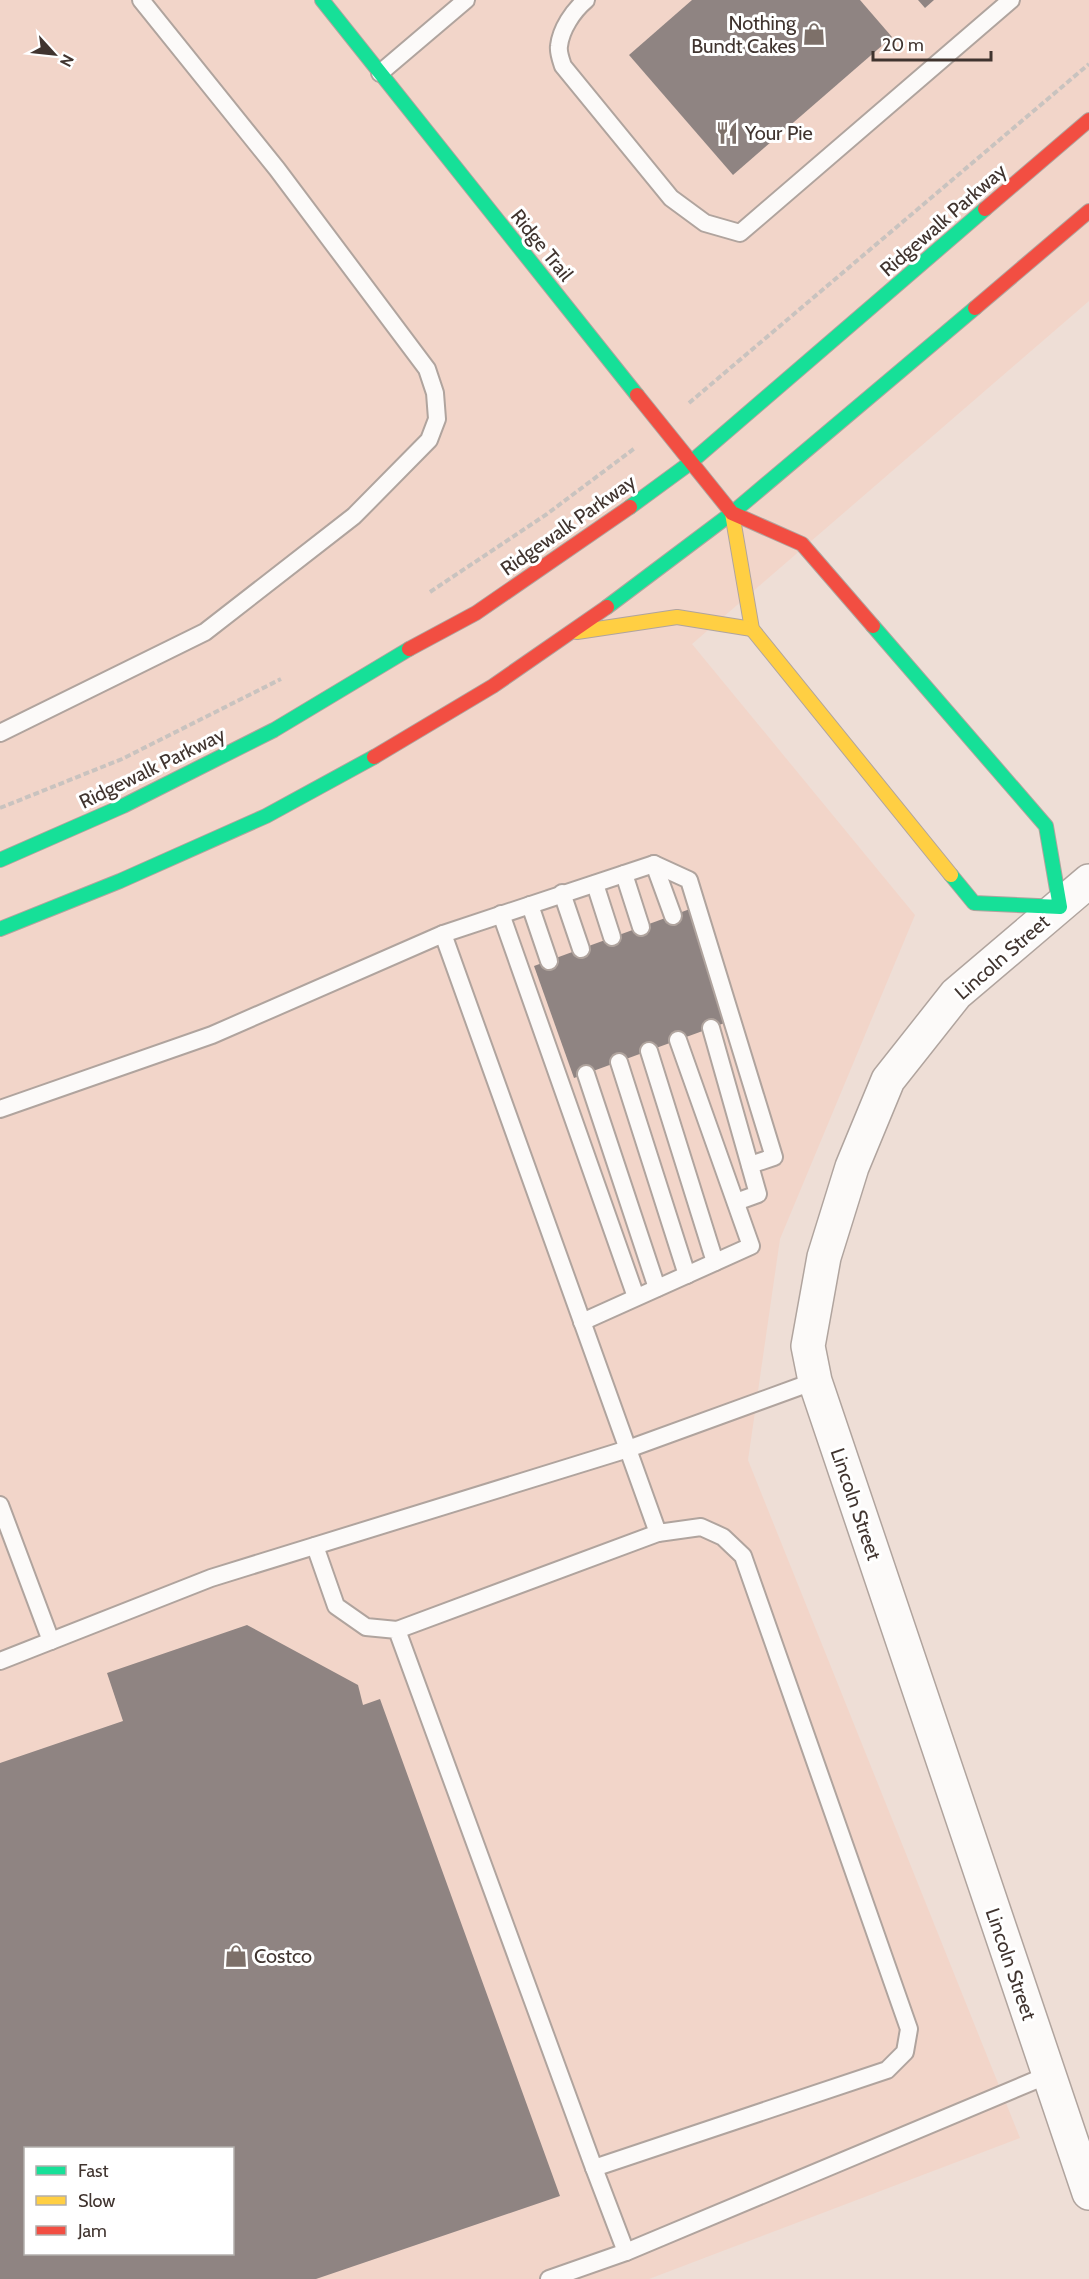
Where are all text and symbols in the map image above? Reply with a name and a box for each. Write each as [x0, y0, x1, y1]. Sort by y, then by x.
place label: Nothing Bundt Cakes [691, 11, 797, 58]
shop icon: Nothing Bundt Cakes [801, 21, 827, 47]
north arrow [24, 24, 84, 84]
scale bar [873, 24, 992, 62]
text: 20 m [882, 34, 924, 56]
text: N [56, 51, 78, 70]
restaurant icon: Your Pie [714, 120, 740, 146]
place label: Your Pie [744, 121, 813, 145]
street label: Ridgewalk Parkway [875, 159, 1011, 281]
street label: Ridge Trail [506, 204, 578, 286]
street label: Ridgewalk Parkway [496, 469, 640, 581]
street label: Ridgewalk Parkway [75, 722, 229, 814]
street label: Lincoln Street [950, 909, 1054, 1004]
street label: Lincoln Street [826, 1445, 887, 1564]
street label: Lincoln Street [981, 1905, 1042, 2024]
shop icon: Costco [223, 1943, 249, 1969]
place label: Costco [254, 1944, 312, 1968]
legend [24, 2147, 234, 2255]
text: Fast [78, 2160, 109, 2182]
text: Slow [78, 2190, 115, 2212]
text: Jam [77, 2220, 107, 2242]

